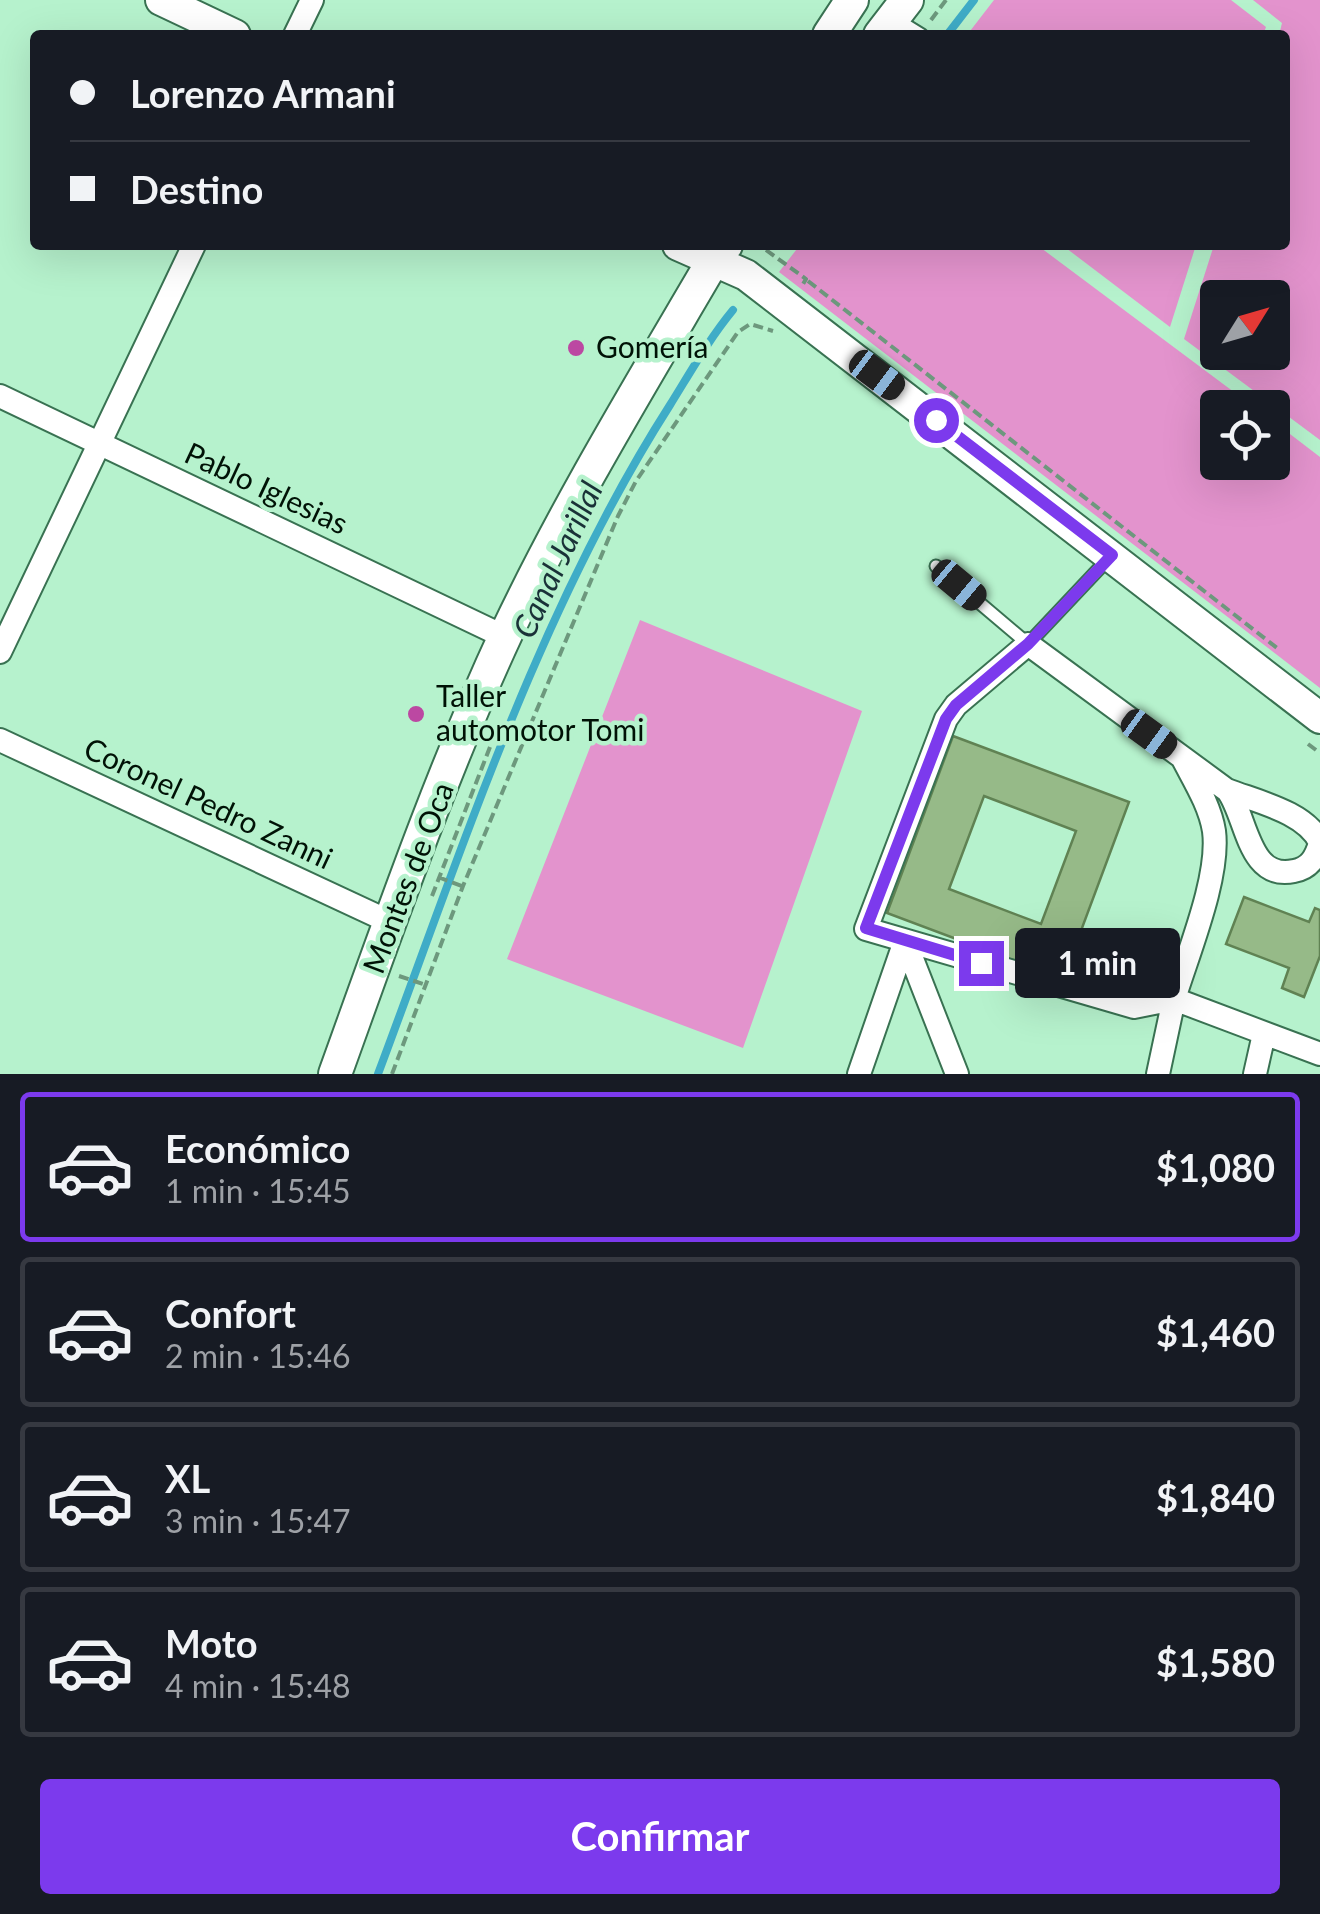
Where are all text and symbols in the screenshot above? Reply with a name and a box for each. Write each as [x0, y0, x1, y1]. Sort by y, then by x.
text: Lorenzo Armani [130, 70, 396, 116]
text: Destino [130, 166, 263, 212]
north arrow [1200, 280, 1290, 370]
map controls [1200, 280, 1290, 480]
place label: Gomería [596, 328, 708, 364]
marker: Gomería [565, 337, 587, 359]
car [844, 345, 910, 405]
button: locate [1200, 390, 1290, 480]
route start [914, 398, 959, 443]
street label: Pablo Iglesias [180, 434, 354, 541]
water label: Canal Jarillal [503, 475, 610, 644]
car [926, 554, 992, 616]
place label: Taller automotor Tomi [436, 677, 644, 747]
marker: Taller automotor Tomi [405, 703, 427, 725]
car [1116, 704, 1182, 764]
street label: Coronel Pedro Zanni [79, 729, 339, 876]
street label: Montes de Oca [354, 777, 460, 978]
callout: 1 min [1016, 928, 1181, 998]
route end [959, 941, 1004, 986]
text: 1 min [1058, 943, 1137, 982]
icon: car [45, 1122, 135, 1212]
text: Económico [165, 1125, 350, 1171]
text: $1,080 [1156, 1144, 1275, 1190]
text: 1 min · 15:45 [165, 1171, 351, 1210]
icon: car [45, 1287, 135, 1377]
text: Confort [165, 1290, 296, 1336]
text: $1,460 [1156, 1309, 1275, 1355]
text: 2 min · 15:46 [165, 1336, 351, 1375]
icon: car [45, 1452, 135, 1542]
text: XL [165, 1455, 210, 1501]
text: $1,840 [1156, 1474, 1275, 1520]
text: 3 min · 15:47 [165, 1501, 351, 1540]
icon: car [45, 1617, 135, 1707]
text: Moto [165, 1620, 258, 1666]
text: $1,580 [1156, 1639, 1275, 1685]
text: 4 min · 15:48 [165, 1666, 351, 1705]
button: Confirmar [40, 1779, 1280, 1894]

